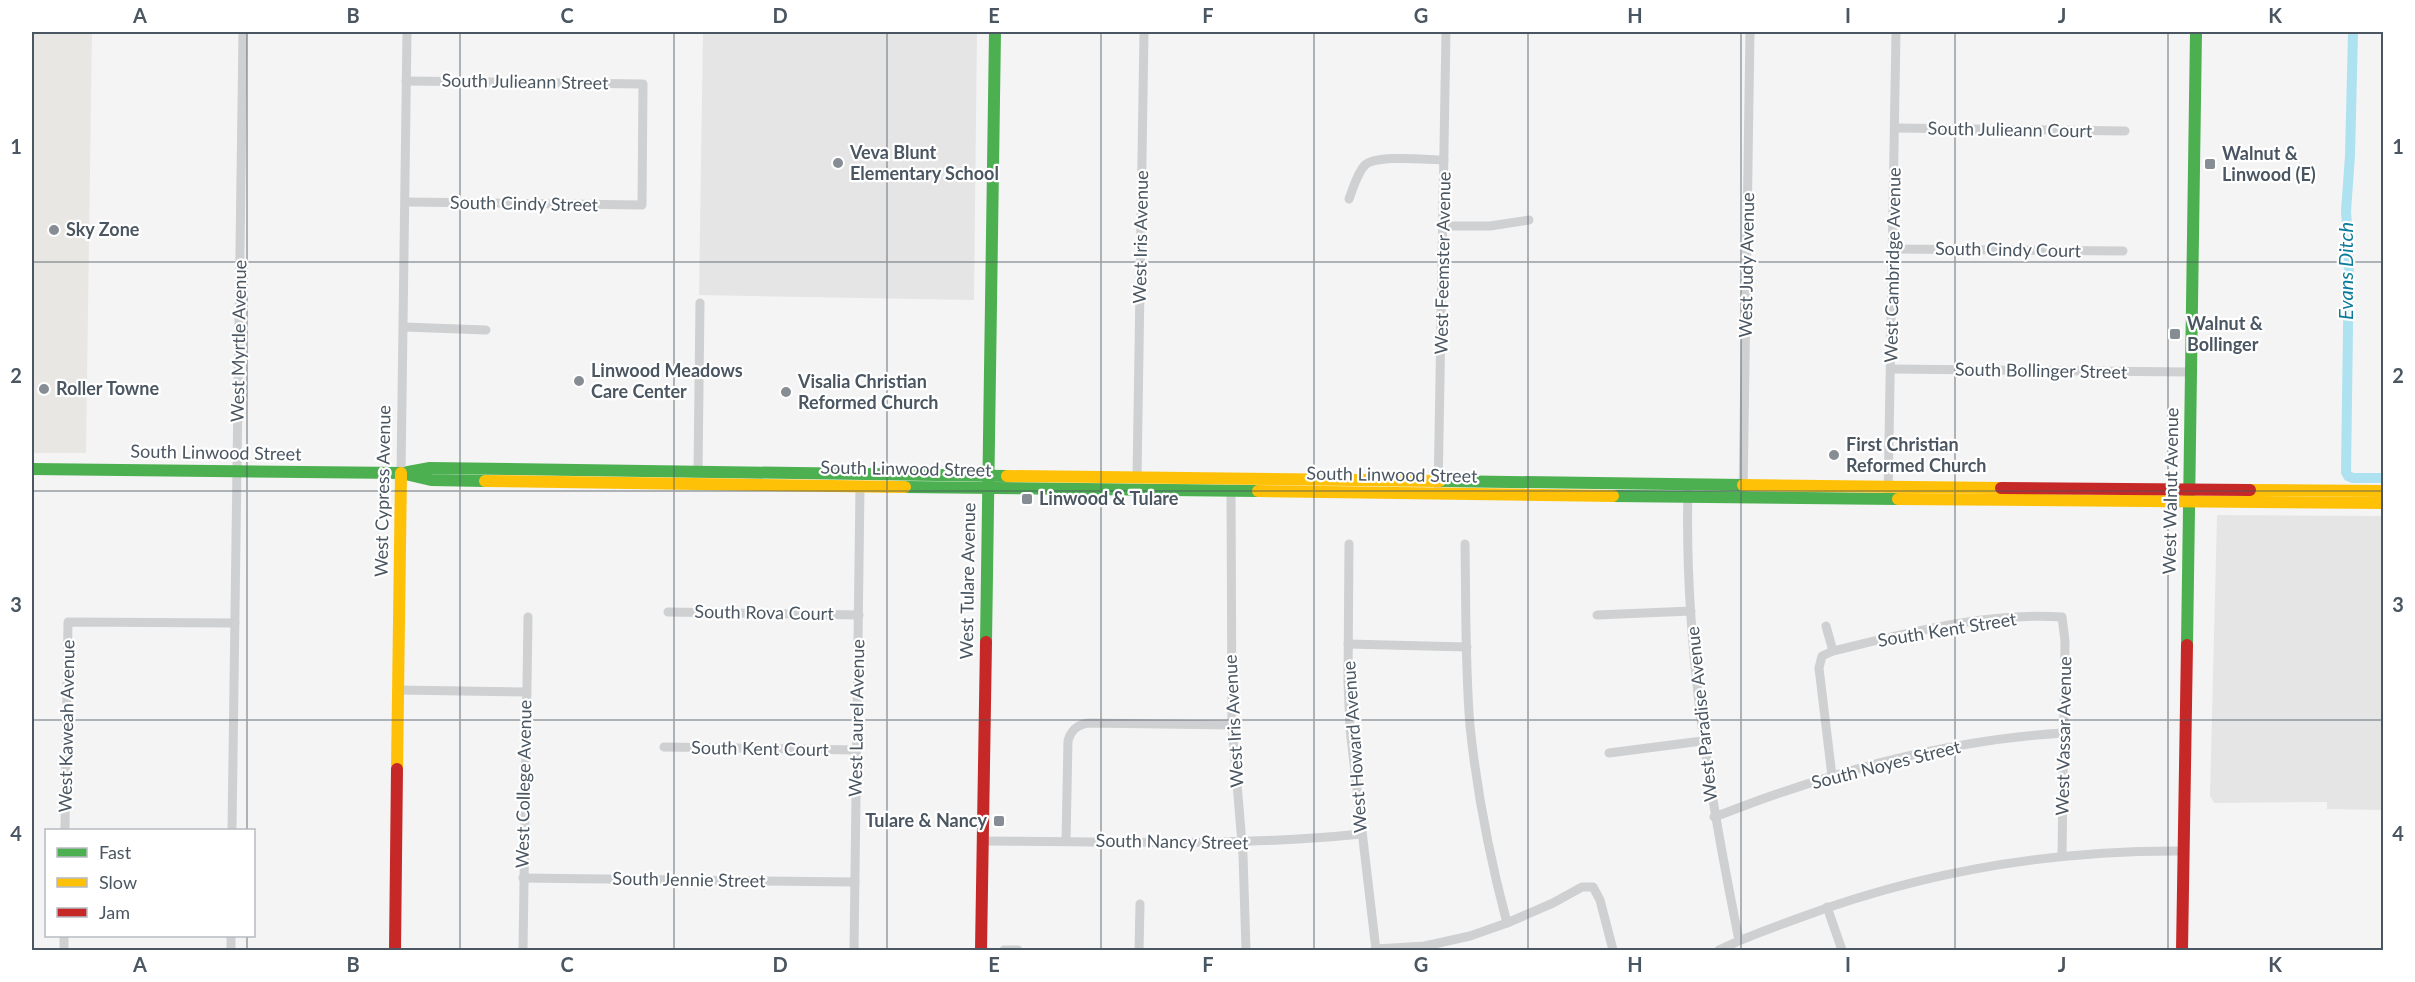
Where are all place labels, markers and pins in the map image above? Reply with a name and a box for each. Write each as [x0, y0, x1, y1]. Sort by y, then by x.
place label: Veva Blunt Elementary School [849, 141, 999, 184]
place label: Walnut & Linwood (E) [2222, 142, 2316, 185]
marker: Veva Blunt Elementary School [831, 156, 845, 170]
marker: Walnut & Linwood (E) [2203, 157, 2217, 171]
place label: Sky Zone [66, 218, 140, 240]
marker: Sky Zone [47, 223, 61, 237]
place label: Walnut & Bollinger [2187, 312, 2263, 355]
marker: Walnut & Bollinger [2168, 327, 2182, 341]
place label: Linwood Meadows Care Center [591, 359, 743, 402]
place label: Visalia Christian Reformed Church [797, 370, 938, 413]
marker: Linwood Meadows Care Center [572, 374, 586, 388]
place label: Roller Towne [56, 377, 159, 399]
marker: Roller Towne [37, 382, 51, 396]
marker: Visalia Christian Reformed Church [779, 385, 793, 399]
place label: First Christian Reformed Church [1846, 433, 1986, 476]
marker: First Christian Reformed Church [1827, 448, 1841, 462]
place label: Linwood & Tulare [1039, 487, 1179, 509]
marker: Linwood & Tulare [1020, 492, 1034, 506]
place label: Tulare & Nancy [865, 809, 987, 831]
marker: Tulare & Nancy [992, 814, 1006, 828]

